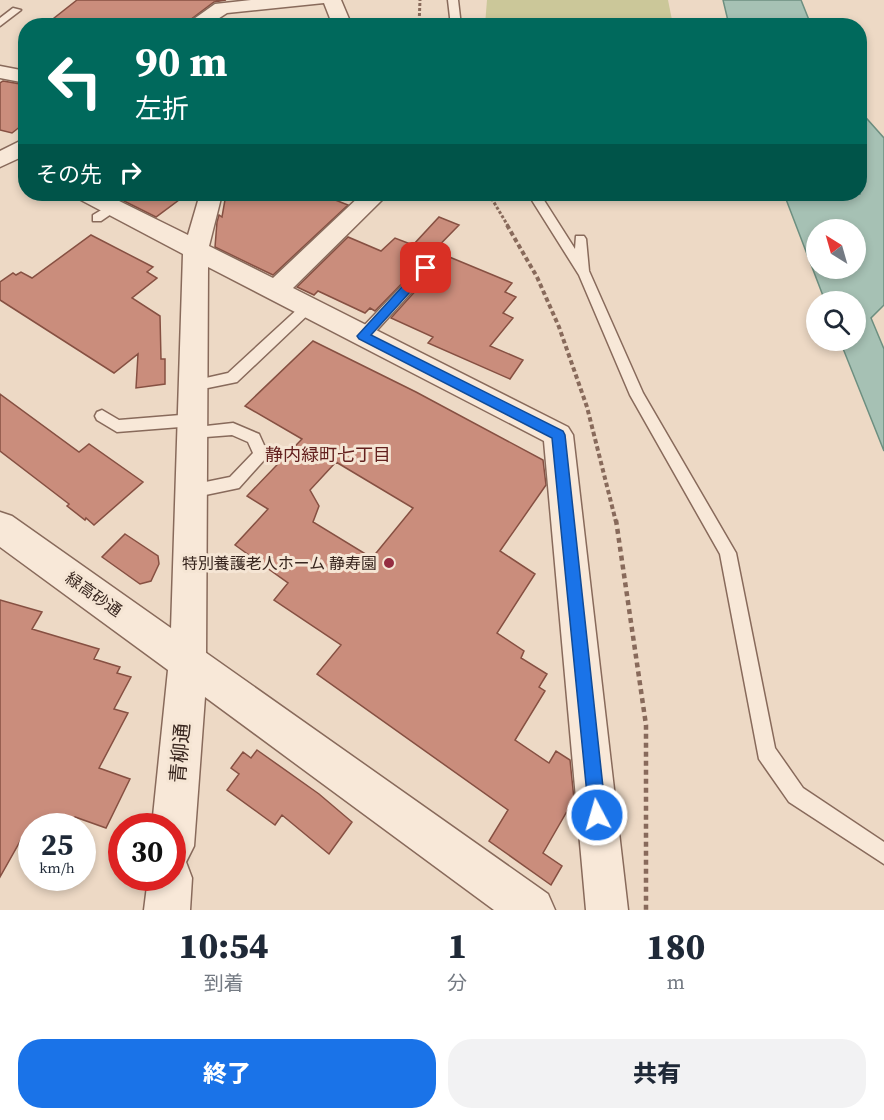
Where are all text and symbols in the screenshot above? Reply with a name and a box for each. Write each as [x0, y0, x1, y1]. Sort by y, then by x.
text: 90 m [135, 32, 228, 90]
icon: left [36, 42, 114, 120]
text: 左折 [135, 90, 189, 127]
icon: right [114, 156, 147, 189]
text: その先 [36, 159, 102, 189]
north arrow [806, 219, 866, 279]
map controls [806, 219, 866, 351]
pin [400, 242, 451, 293]
icon: arrive [409, 251, 442, 284]
button: search [806, 291, 866, 351]
district label: 静内緑町七丁目 [265, 442, 391, 467]
place label: 特別養護老人ホーム 静寿園 [182, 552, 377, 574]
marker: 特別養護老人ホーム 静寿園 [382, 556, 396, 570]
street label: 緑高砂通 [61, 567, 127, 621]
street label: 青柳通 [163, 722, 197, 784]
position arrow [565, 783, 629, 847]
speed limit sign: 30 [108, 813, 186, 891]
text: 25 [41, 824, 73, 865]
text: km/h [39, 857, 75, 878]
text: 10:54 [179, 921, 269, 970]
text: 1 [447, 921, 467, 970]
text: 180 [646, 922, 705, 971]
text: m [667, 968, 685, 996]
text: 到着 [204, 969, 244, 997]
text: 分 [447, 969, 467, 997]
button: 終了 [18, 1039, 436, 1108]
button: 共有 [448, 1039, 866, 1108]

